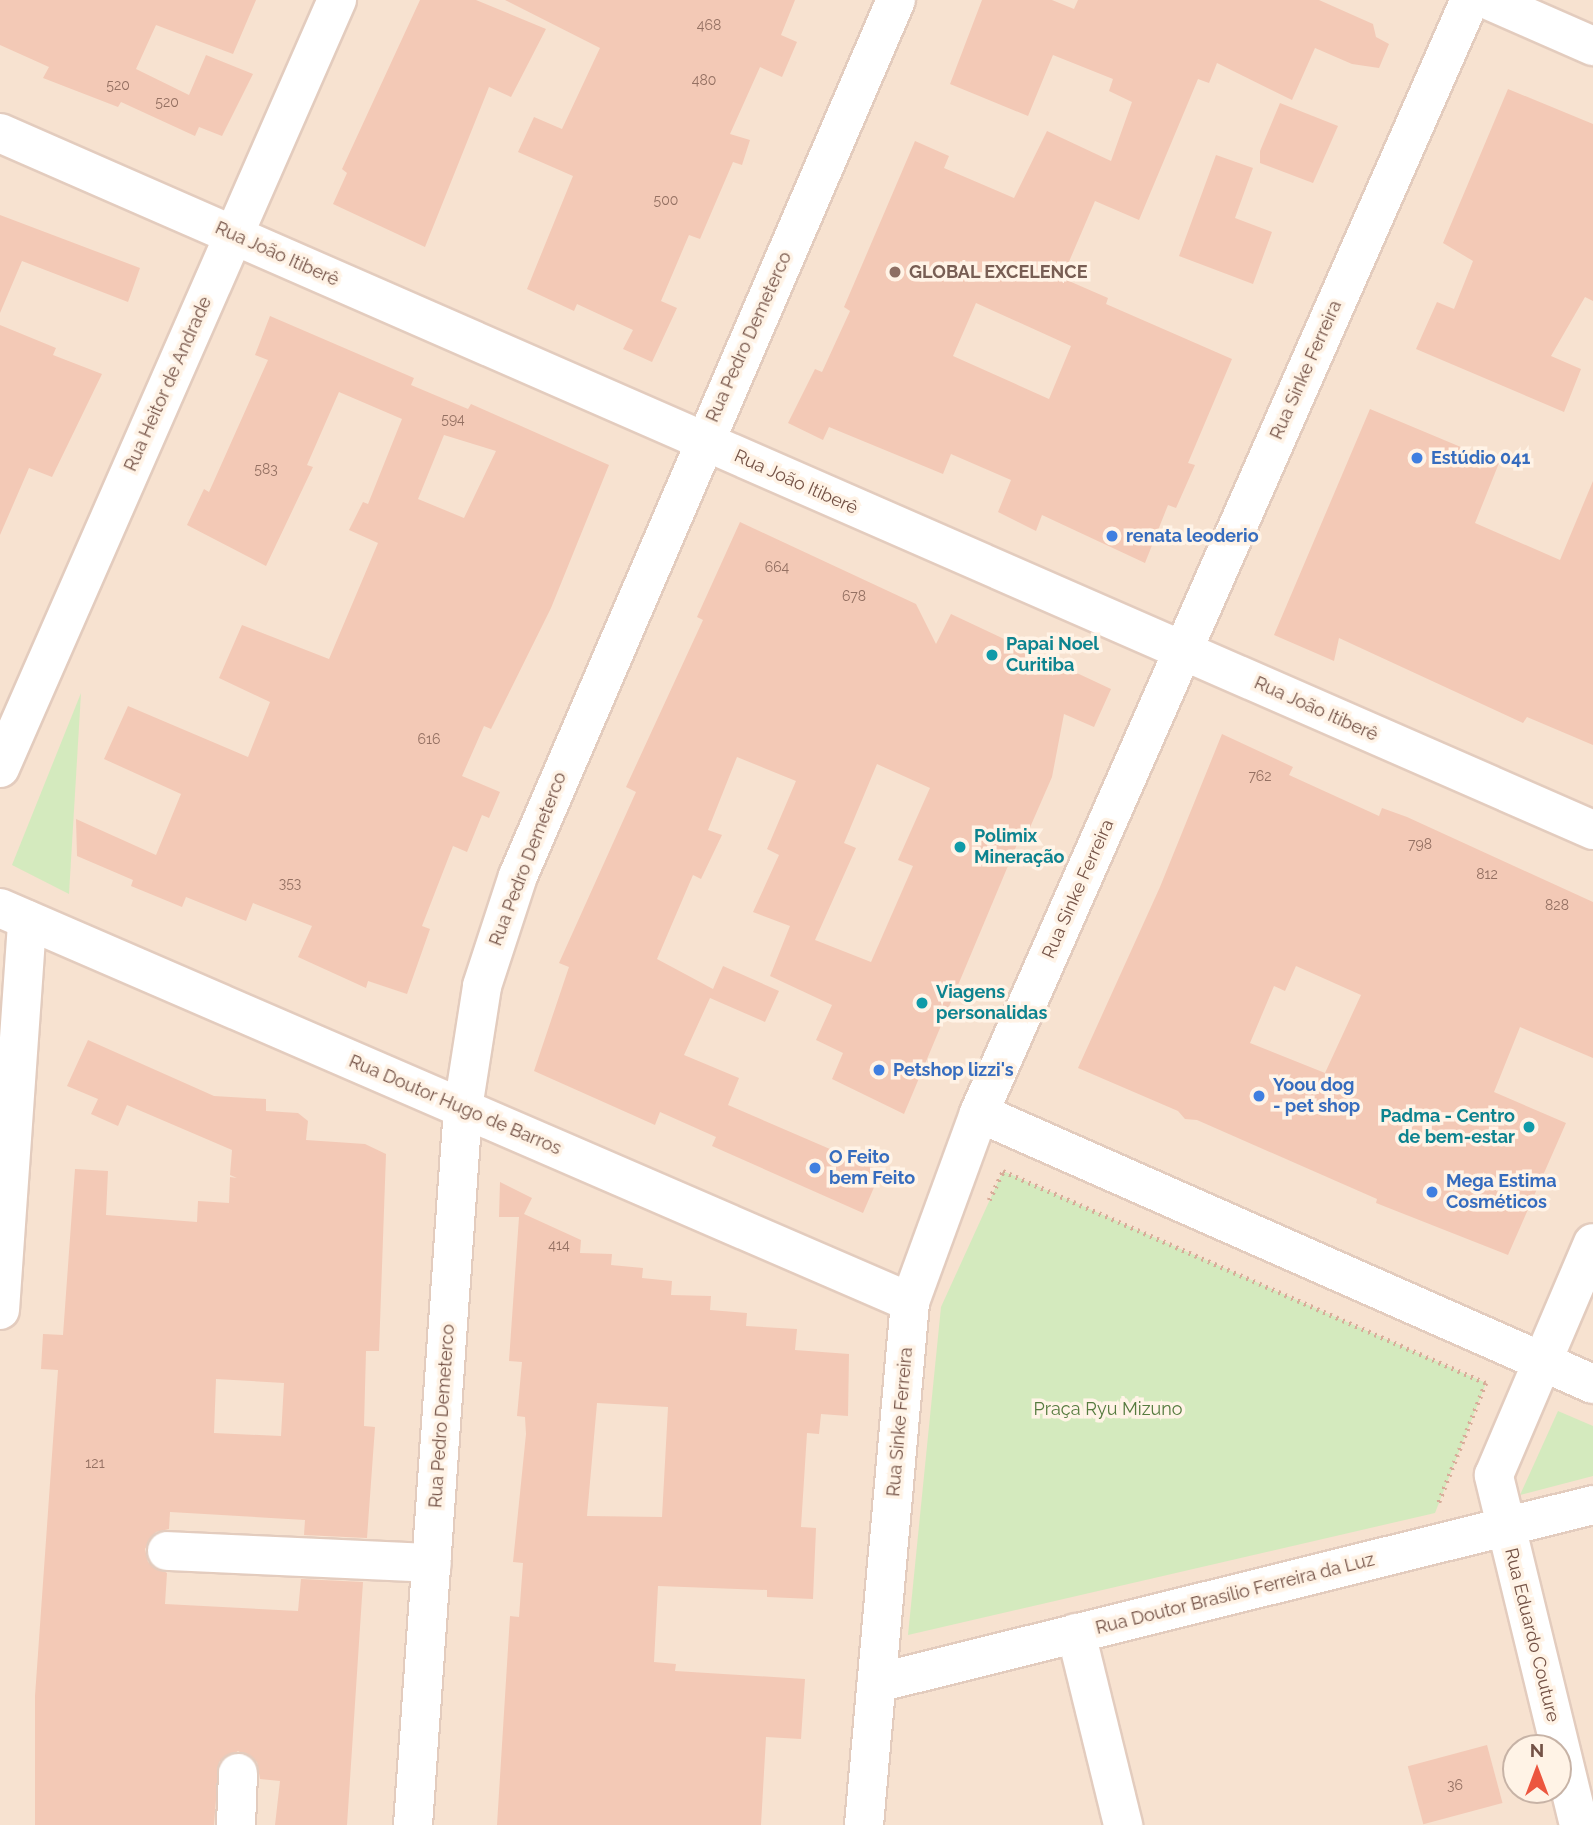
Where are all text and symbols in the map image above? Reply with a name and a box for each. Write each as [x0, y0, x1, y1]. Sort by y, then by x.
house number: 468 [697, 17, 721, 33]
house number: 480 [692, 72, 716, 88]
house number: 520 [106, 77, 130, 93]
house number: 520 [155, 94, 179, 110]
house number: 500 [654, 192, 678, 208]
street label: Rua João Itiberê [212, 217, 342, 291]
street label: Rua Pedro Demeterco [702, 248, 796, 426]
place label: GLOBAL EXCELENCE [909, 261, 1088, 283]
marker: GLOBAL EXCELENCE [887, 264, 903, 280]
street label: Rua Heitor de Andrade [120, 293, 216, 475]
street label: Rua Sinke Ferreira [1266, 297, 1346, 443]
house number: 594 [441, 411, 465, 427]
street label: Rua João Itiberê [731, 445, 861, 519]
place label: Estúdio 041 [1431, 447, 1530, 469]
marker: Estúdio 041 [1409, 450, 1425, 466]
house number: 583 [254, 461, 278, 477]
place label: renata leoderio [1126, 525, 1259, 547]
marker: renata leoderio [1104, 528, 1120, 544]
house number: 664 [765, 559, 789, 575]
house number: 678 [842, 588, 866, 604]
place label: Papai Noel Curitiba [1006, 634, 1099, 676]
marker: Papai Noel Curitiba [984, 647, 1000, 663]
street label: Rua João Itiberê [1251, 672, 1381, 746]
house number: 616 [418, 731, 440, 747]
house number: 762 [1248, 768, 1272, 784]
street label: Rua Pedro Demeterco [485, 769, 571, 949]
street label: Rua Sinke Ferreira [1038, 816, 1118, 962]
place label: Polimix Mineração [974, 826, 1064, 868]
house number: 798 [1408, 836, 1432, 852]
marker: Polimix Mineração [952, 839, 968, 855]
house number: 812 [1476, 866, 1498, 882]
house number: 353 [279, 875, 301, 891]
house number: 828 [1545, 897, 1569, 913]
place label: Viagens personalidas [936, 982, 1047, 1024]
marker: Viagens personalidas [914, 995, 930, 1011]
street label: Rua Doutor Hugo de Barros [345, 1050, 565, 1160]
place label: Petshop lizzi's [893, 1059, 1014, 1081]
marker: Petshop lizzi's [871, 1062, 887, 1078]
place label: Yoou dog - pet shop [1273, 1075, 1360, 1118]
marker: Yoou dog - pet shop [1251, 1088, 1267, 1104]
place label: Padma - Centro de bem-estar [1380, 1106, 1515, 1148]
marker: Padma - Centro de bem-estar [1521, 1119, 1537, 1135]
place label: O Feito bem Feito [829, 1147, 915, 1190]
marker: O Feito bem Feito [807, 1160, 823, 1176]
place label: Mega Estima Cosméticos [1446, 1171, 1556, 1214]
marker: Mega Estima Cosméticos [1424, 1184, 1440, 1200]
house number: 414 [548, 1237, 570, 1253]
street label: Rua Pedro Demeterco [425, 1323, 459, 1509]
street label: Rua Sinke Ferreira [883, 1346, 917, 1498]
park label: Praça Ryu Mizuno [1034, 1398, 1182, 1420]
house number: 121 [85, 1455, 105, 1471]
street label: Rua Eduardo Couture [1500, 1546, 1564, 1724]
street label: Rua Doutor Brasílio Ferreira da Luz [1093, 1549, 1377, 1639]
north arrow [1502, 1734, 1572, 1804]
text: N [1530, 1739, 1544, 1761]
house number: 36 [1447, 1777, 1463, 1793]

